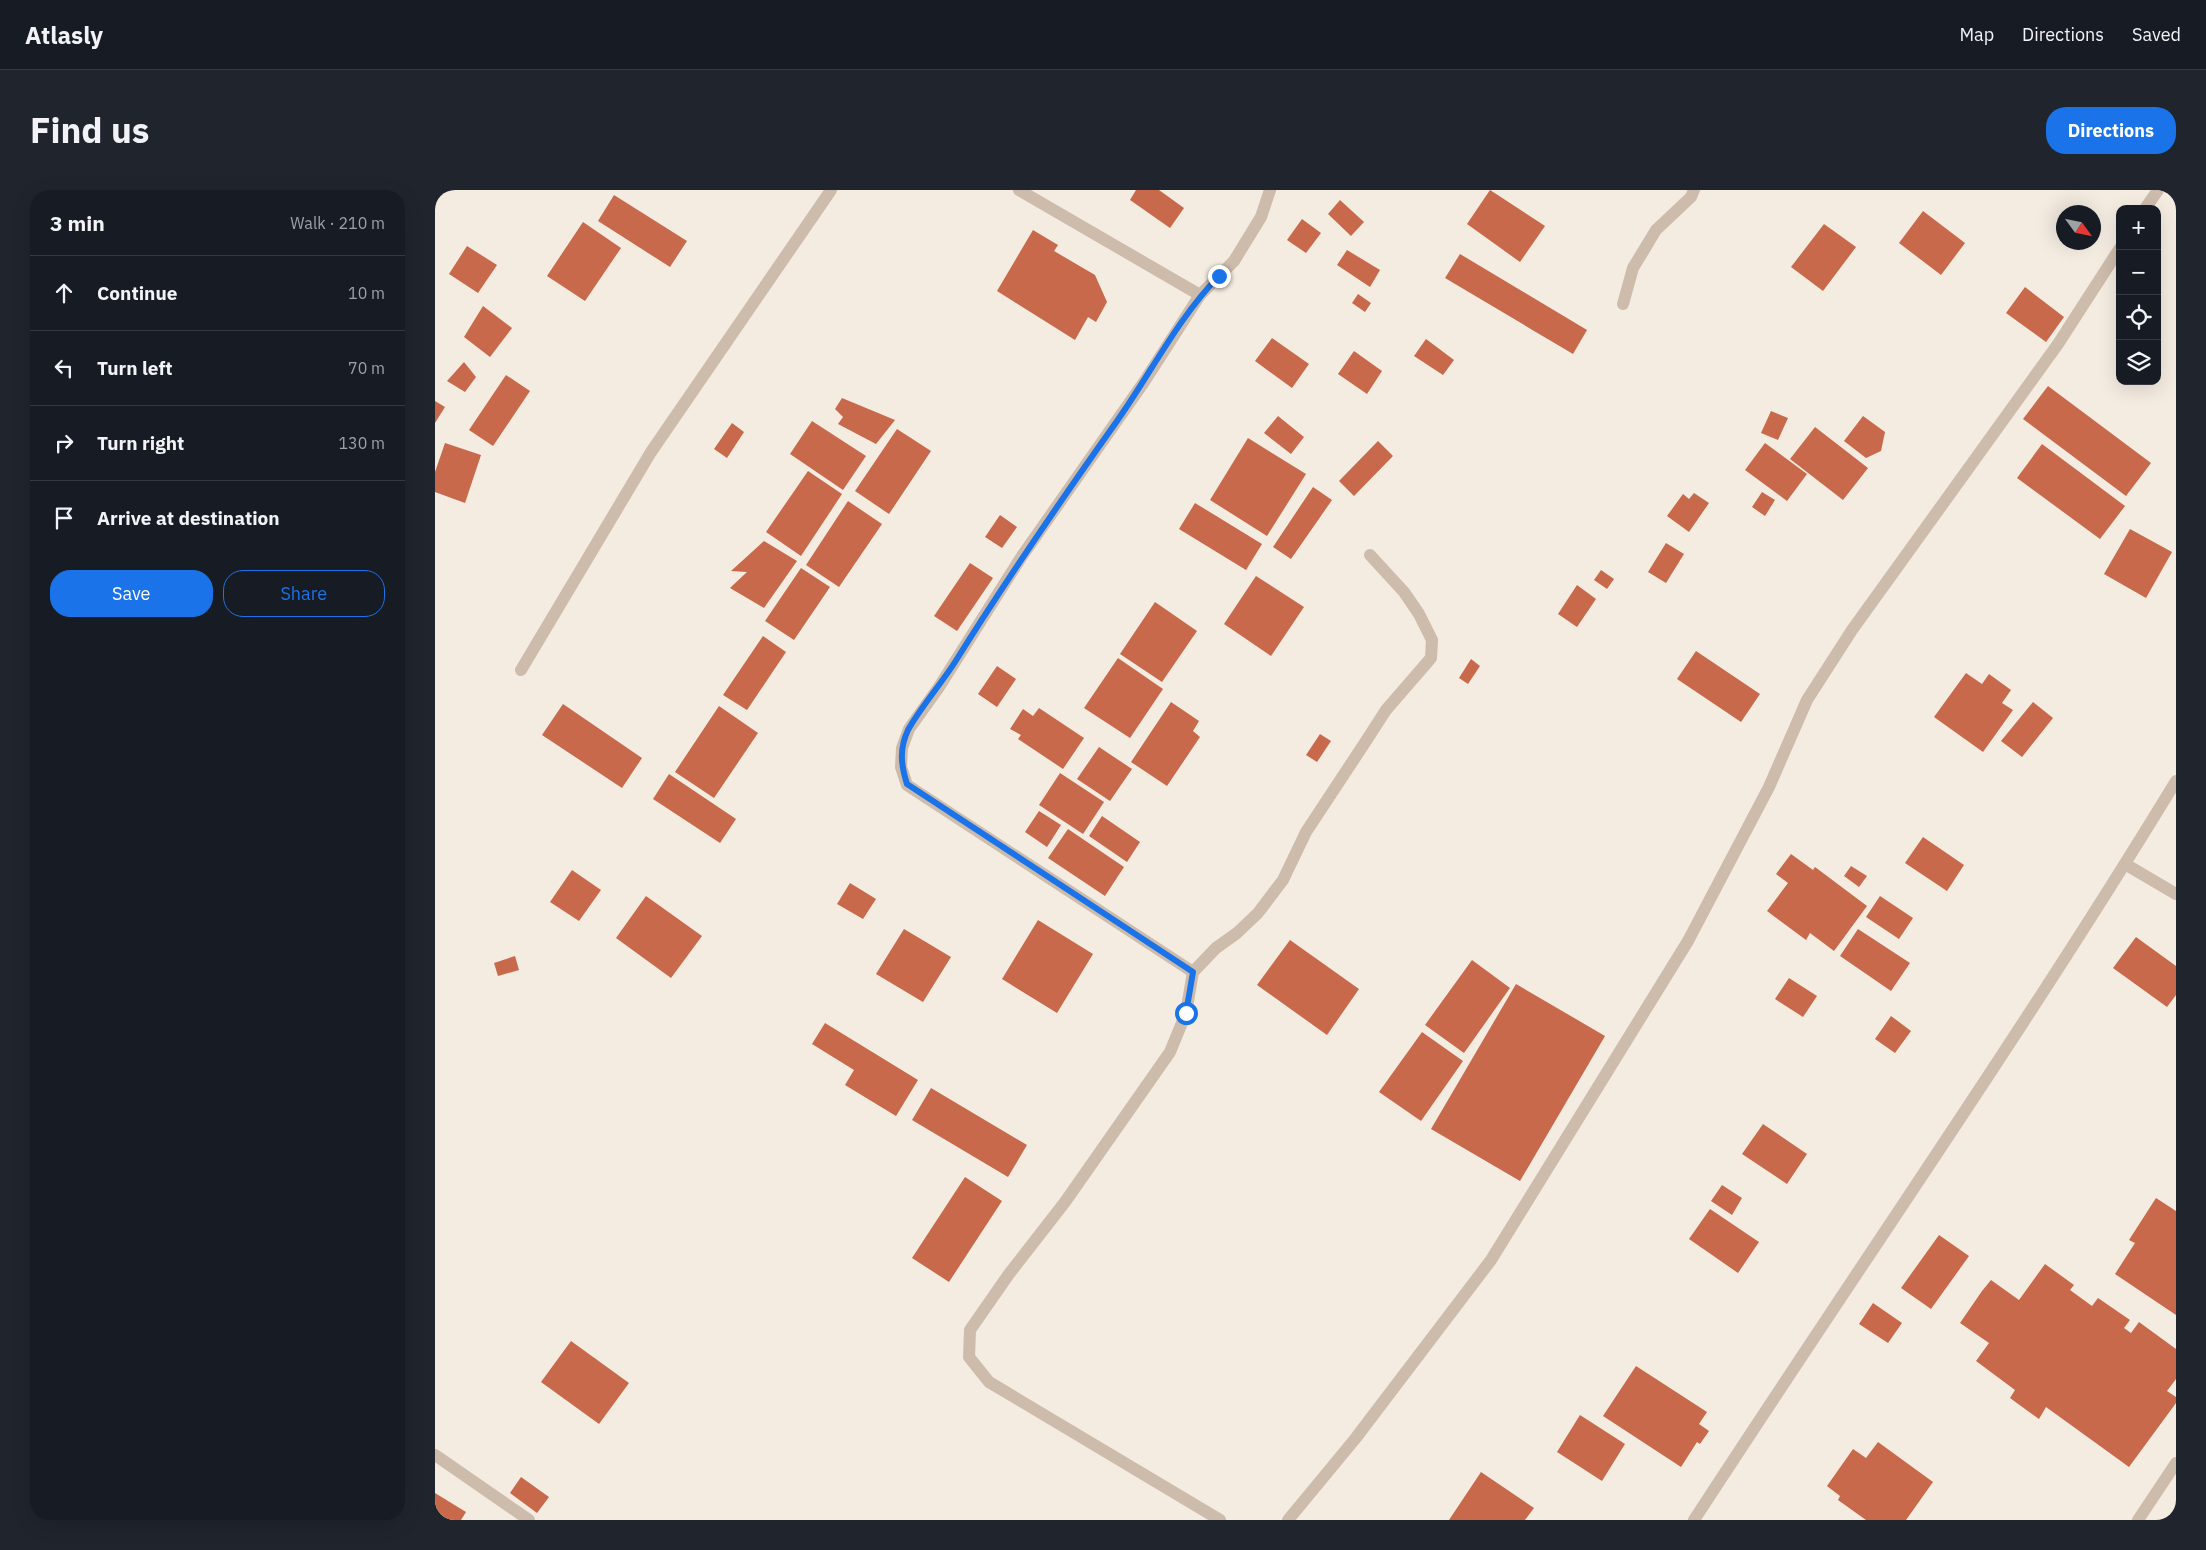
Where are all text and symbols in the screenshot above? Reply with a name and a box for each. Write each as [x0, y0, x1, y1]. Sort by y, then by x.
text: Atlasly [25, 19, 103, 51]
text: Map [1959, 23, 1994, 46]
text: Directions [2022, 23, 2104, 46]
text: Saved [2132, 23, 2181, 46]
text: Find us [30, 107, 149, 153]
button: Directions [2046, 107, 2176, 154]
north arrow [2056, 205, 2101, 250]
map controls [2116, 205, 2161, 385]
button: + [2116, 205, 2161, 250]
text: 3 min [50, 209, 105, 237]
text: Walk · 210 m [290, 213, 385, 233]
button: − [2116, 250, 2161, 295]
route end [1208, 265, 1231, 288]
icon: ahead [50, 279, 78, 307]
text: Continue [97, 281, 177, 305]
text: 10 m [348, 283, 385, 303]
button: locate [2116, 295, 2161, 340]
button: layers [2116, 340, 2161, 385]
icon: left [50, 354, 78, 382]
text: Turn left [97, 356, 173, 380]
text: 70 m [348, 358, 385, 378]
icon: right [50, 429, 78, 457]
text: Turn right [97, 431, 184, 455]
text: 130 m [338, 433, 385, 453]
icon: arrive [50, 504, 78, 532]
text: Arrive at destination [97, 506, 280, 530]
button: Save [50, 570, 213, 617]
button: Share [223, 570, 385, 617]
route start [1175, 1002, 1198, 1025]

